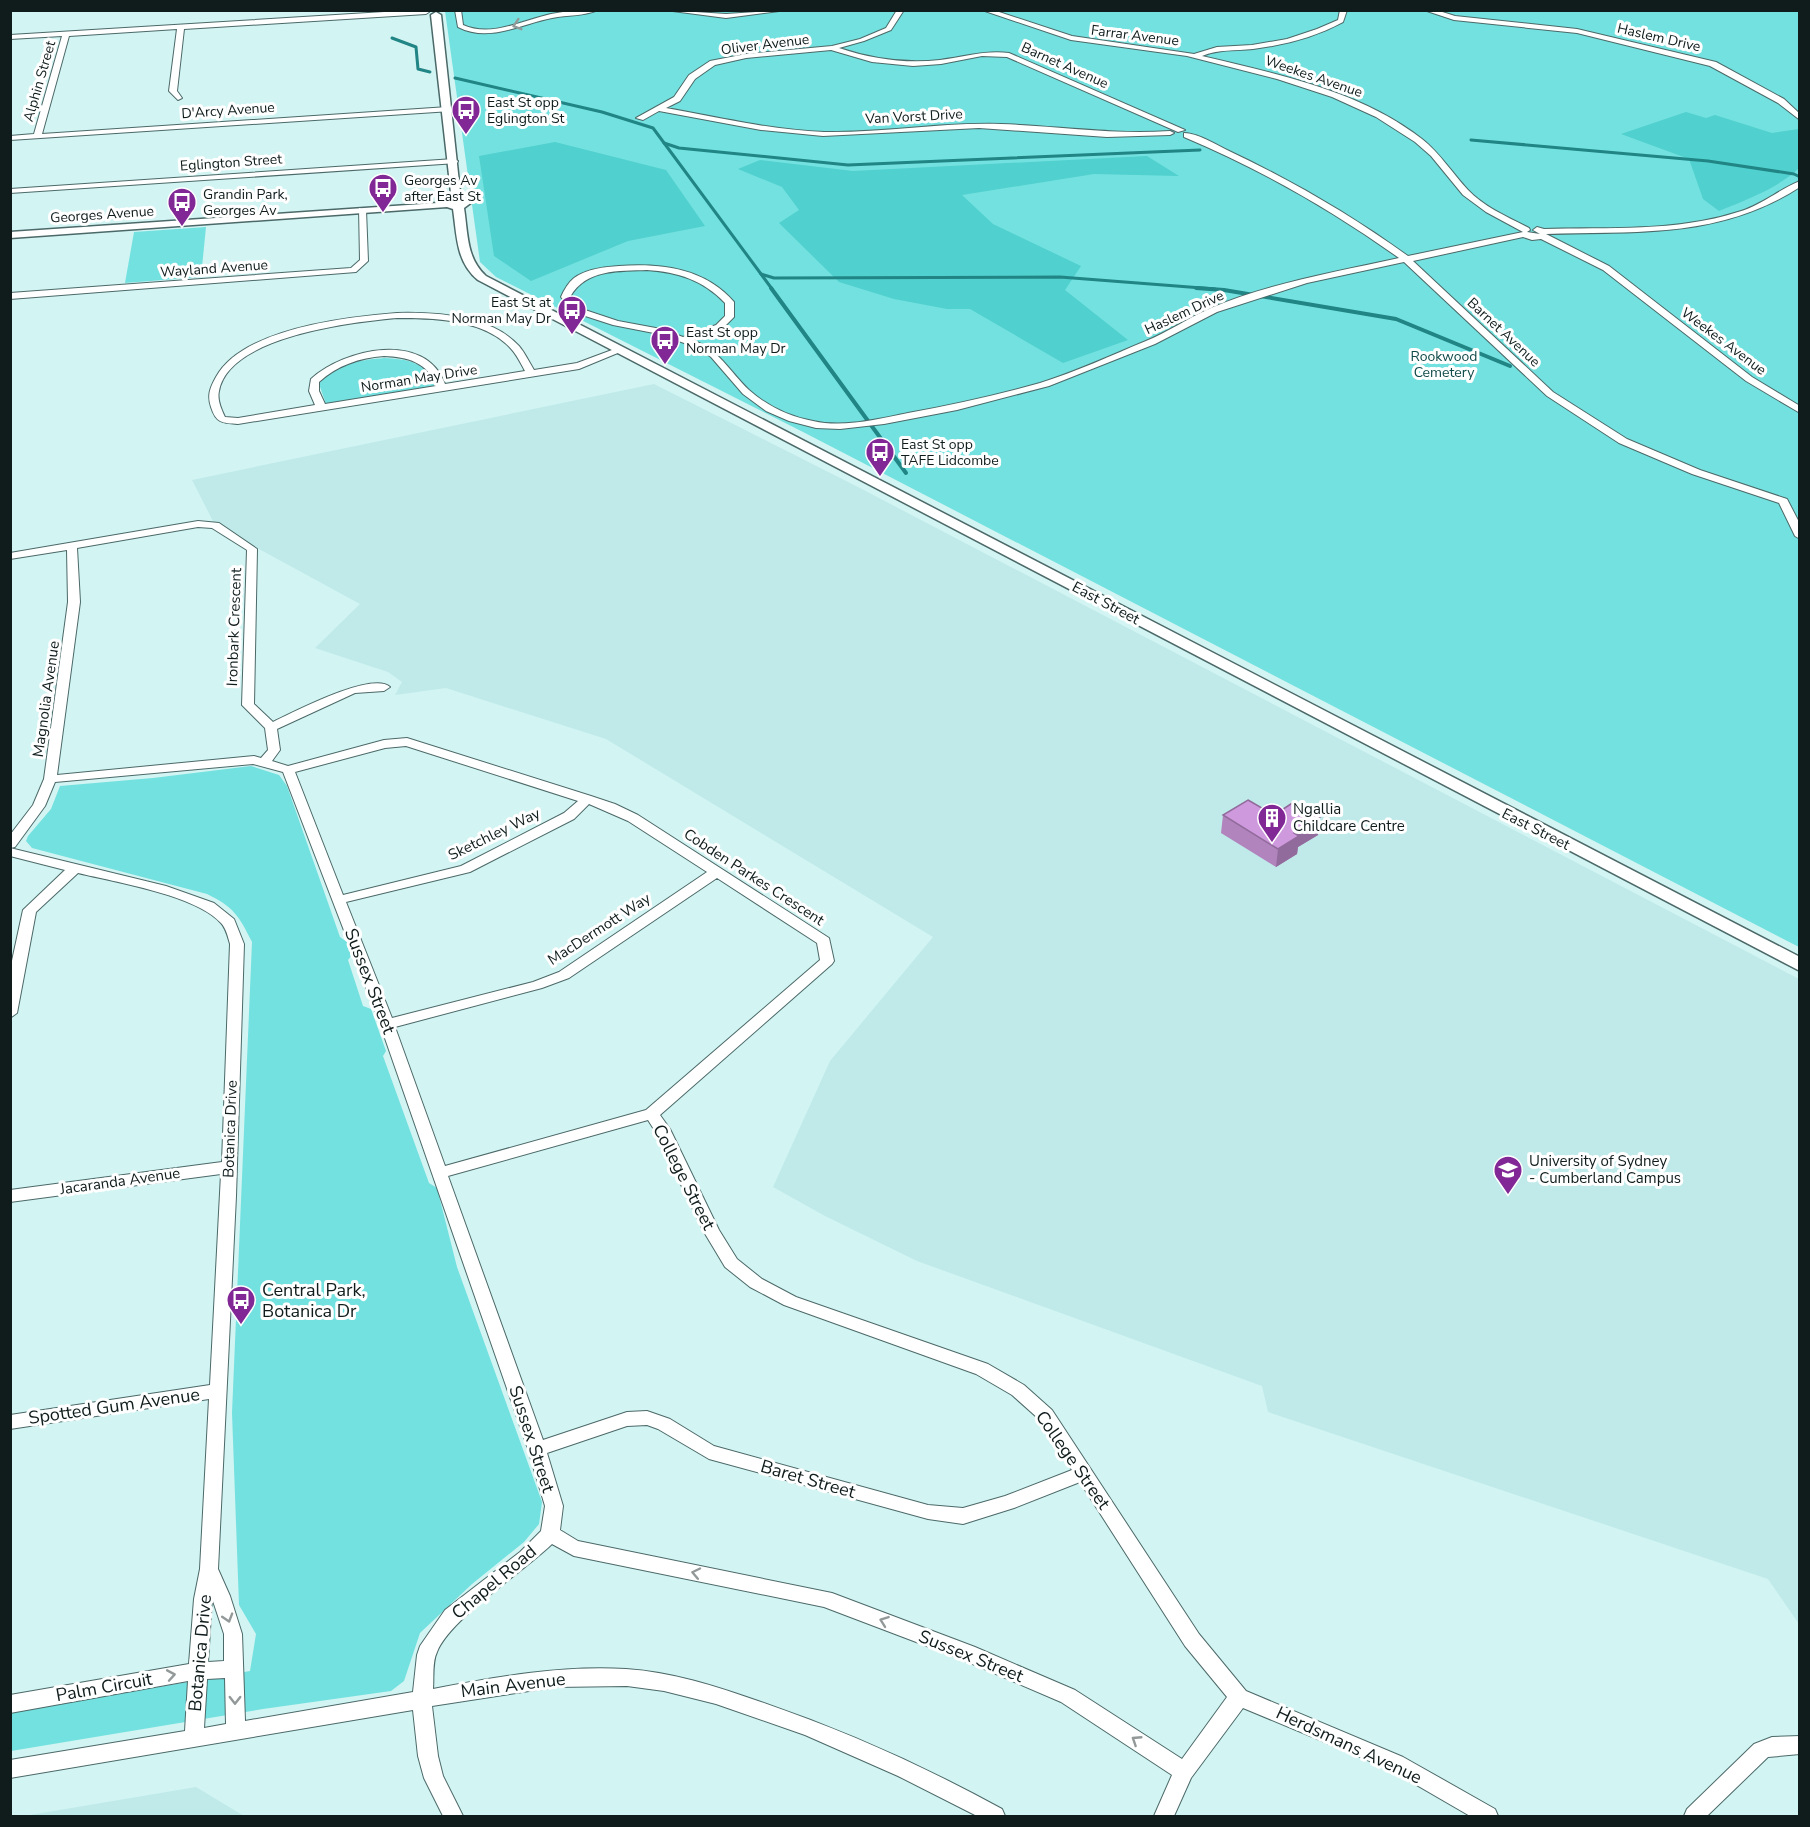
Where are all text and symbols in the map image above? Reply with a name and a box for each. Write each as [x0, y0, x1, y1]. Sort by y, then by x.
one-way arrow [512, 18, 523, 30]
street label: Haslem Drive [1615, 19, 1702, 56]
street label: Farrar Avenue [1090, 21, 1180, 50]
street label: Oliver Avenue [720, 30, 810, 59]
street label: Alphin Street [19, 38, 60, 124]
street label: Barnet Avenue [1018, 38, 1111, 93]
street label: Weekes Avenue [1263, 51, 1365, 102]
place label: East St opp Eglington St [487, 93, 565, 128]
bus stop icon: East St opp Eglington St [450, 94, 482, 136]
street label: D'Arcy Avenue [181, 98, 275, 123]
street label: Van Vorst Drive [864, 104, 963, 129]
street label: Eglington Street [179, 149, 283, 176]
place label: Georges Av after East St [404, 171, 481, 206]
bus stop icon: Georges Av after East St [367, 172, 399, 214]
place label: Grandin Park, Georges Av [203, 185, 288, 220]
bus stop icon: Grandin Park, Georges Av [166, 186, 198, 228]
street label: Georges Avenue [50, 201, 155, 228]
street label: Wayland Avenue [159, 255, 269, 282]
street label: Haslem Drive [1142, 286, 1227, 339]
place label: East St at Norman May Dr [451, 293, 551, 328]
bus stop icon: East St at Norman May Dr [556, 294, 588, 336]
street label: Barnet Avenue [1463, 294, 1544, 371]
street label: Weekes Avenue [1677, 303, 1770, 380]
place label: East St opp Norman May Dr [686, 323, 786, 358]
bus stop icon: East St opp Norman May Dr [649, 324, 681, 366]
park label: Rookwood Cemetery [1411, 347, 1477, 382]
street label: Norman May Drive [360, 360, 479, 397]
place label: East St opp TAFE Lidcombe [901, 435, 999, 470]
bus stop icon: East St opp TAFE Lidcombe [864, 436, 896, 478]
street label: Ironbark Crescent [222, 567, 246, 687]
street label: East Street [1069, 577, 1144, 629]
street label: Magnolia Avenue [28, 640, 64, 758]
place label: Ngallia Childcare Centre [1293, 799, 1405, 836]
building icon: Ngallia Childcare Centre [1256, 802, 1288, 844]
street label: Sketchley Way [445, 803, 544, 865]
street label: East Street [1499, 803, 1574, 855]
street label: Cobden Parkes Crescent [680, 824, 829, 930]
street label: MacDermott Way [544, 888, 654, 970]
street label: Sussex Street [339, 925, 401, 1038]
street label: Botanica Drive [218, 1080, 242, 1178]
street label: College Street [647, 1120, 721, 1235]
place label: University of Sydney - Cumberland Campus [1529, 1151, 1681, 1188]
school or university icon: University of Sydney - Cumberland Campus [1492, 1154, 1524, 1196]
street label: Jacaranda Avenue [58, 1163, 181, 1199]
place label: Central Park, Botanica Dr [262, 1278, 366, 1323]
bus stop icon: Central Park, Botanica Dr [225, 1284, 257, 1326]
street label: Spotted Gum Avenue [27, 1382, 201, 1430]
street label: Sussex Street [503, 1382, 561, 1496]
street label: College Street [1030, 1406, 1116, 1515]
street label: Baret Street [758, 1454, 859, 1504]
street label: Chapel Road [447, 1539, 541, 1625]
one-way arrow [691, 1567, 701, 1580]
street label: Botanica Drive [183, 1593, 217, 1713]
one-way arrow [221, 1612, 233, 1623]
one-way arrow [879, 1616, 890, 1629]
street label: Sussex Street [915, 1624, 1028, 1688]
street label: Palm Circuit [54, 1667, 155, 1707]
street label: Main Avenue [459, 1667, 567, 1703]
one-way arrow [166, 1669, 176, 1682]
one-way arrow [229, 1695, 241, 1704]
street label: Herdsmans Avenue [1272, 1701, 1426, 1789]
one-way arrow [1131, 1736, 1142, 1747]

